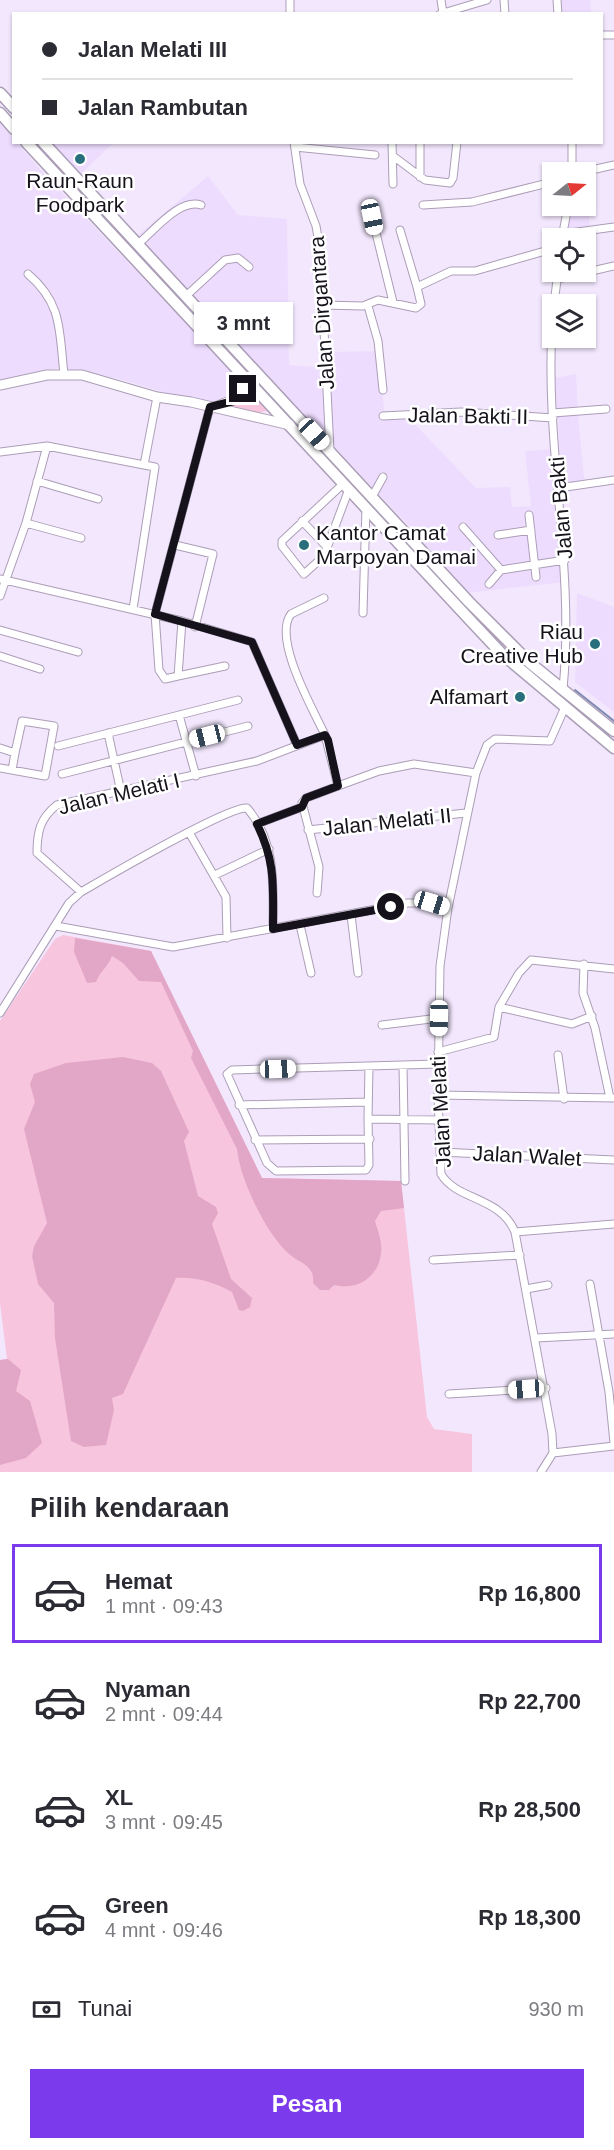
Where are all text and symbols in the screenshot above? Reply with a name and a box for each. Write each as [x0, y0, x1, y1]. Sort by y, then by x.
text: Jalan Melati III [78, 37, 227, 62]
text: Jalan Rambutan [78, 95, 248, 120]
marker: Raun-Raun Foodpark [73, 152, 87, 166]
north arrow [542, 162, 596, 216]
map controls [542, 162, 596, 348]
place label: Raun-Raun Foodpark [26, 169, 134, 216]
car [359, 198, 385, 236]
button: locate [542, 228, 596, 282]
street label: Jalan Dirgantara [305, 235, 338, 391]
button: layers [542, 294, 596, 348]
callout: 3 mnt [194, 302, 292, 344]
text: 3 mnt [217, 312, 270, 334]
route end [229, 375, 256, 402]
street label: Jalan Bakti II [408, 403, 528, 428]
car [295, 415, 333, 453]
street label: Jalan Bakti [545, 456, 576, 560]
place label: Kantor Camat Marpoyan Damai [316, 521, 476, 568]
marker: Kantor Camat Marpoyan Damai [297, 538, 311, 552]
place label: Riau Creative Hub [460, 620, 583, 667]
marker: Riau Creative Hub [588, 637, 602, 651]
place label: Alfamart [430, 685, 508, 708]
marker: Alfamart [513, 690, 527, 704]
car [187, 723, 227, 749]
street label: Jalan Melati I [56, 768, 182, 819]
street label: Jalan Melati II [321, 803, 453, 840]
car [412, 889, 452, 917]
route start [377, 893, 404, 920]
car [430, 1000, 448, 1036]
street label: Jalan Melati [426, 1055, 455, 1169]
car [260, 1059, 296, 1079]
street label: Jalan Walet [472, 1141, 582, 1170]
car [507, 1379, 545, 1399]
text: Pilih kendaraan [30, 1493, 230, 1523]
icon: car [33, 1567, 87, 1621]
text: Hemat [105, 1569, 172, 1594]
text: Rp 16,800 [478, 1581, 581, 1606]
text: 1 mnt · 09:43 [105, 1595, 223, 1617]
icon: car [33, 1675, 87, 1729]
text: Nyaman [105, 1677, 191, 1702]
text: Rp 22,700 [478, 1689, 581, 1714]
text: 2 mnt · 09:44 [105, 1703, 223, 1725]
icon: car [33, 1783, 87, 1837]
text: XL [105, 1785, 133, 1810]
text: Rp 28,500 [478, 1797, 581, 1822]
text: 3 mnt · 09:45 [105, 1811, 223, 1833]
icon: car [33, 1891, 87, 1945]
text: Green [105, 1893, 169, 1918]
text: Rp 18,300 [478, 1905, 581, 1930]
text: 4 mnt · 09:46 [105, 1919, 223, 1941]
icon: cash [30, 1993, 63, 2026]
text: Tunai [78, 1996, 132, 2021]
text: 930 m [528, 1998, 584, 2020]
button: Pesan [30, 2069, 584, 2138]

